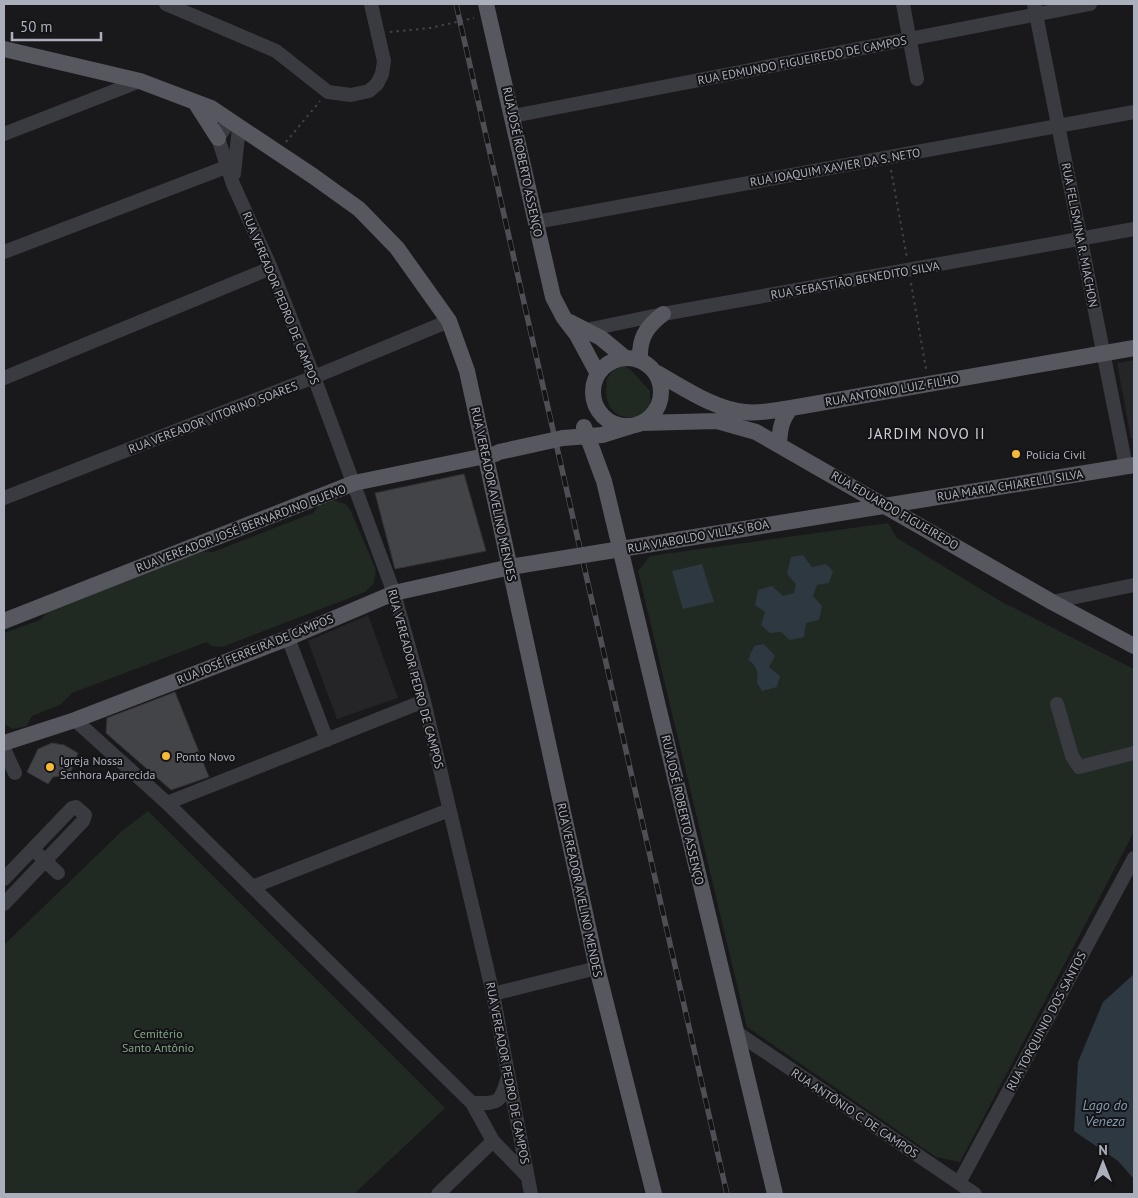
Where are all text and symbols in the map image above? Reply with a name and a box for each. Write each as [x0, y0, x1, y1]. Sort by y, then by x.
scale bar [12, 10, 101, 42]
text: 50 m [20, 17, 53, 36]
street label: RUA EDMUNDO FIGUEIREDO DE CAMPOS [696, 32, 908, 88]
street label: RUA JOSÉ ROBERTO ASSENÇO [500, 86, 546, 238]
street label: RUA JOAQUIM XAVIER DA S. NETO [749, 145, 921, 189]
street label: RUA FELISMINA R. MIACHON [1059, 161, 1101, 309]
street label: RUA VEREADOR PEDRO DE CAMPOS [239, 209, 323, 387]
street label: RUA SEBASTIÃO BENEDITO SILVA [769, 258, 941, 302]
street label: RUA ANTONIO LUIZ FILHO [824, 371, 960, 409]
street label: RUA VEREADOR VITORINO SOARES [126, 378, 300, 456]
street label: RUA VEREADOR AVELINO MENDES [468, 406, 520, 582]
district label: JARDIM NOVO II [867, 424, 986, 443]
place label: Policia Civil [1026, 447, 1086, 462]
marker: Policia Civil [1010, 448, 1022, 460]
street label: RUA MARIA CHIARELLI SILVA [936, 466, 1084, 504]
street label: RUA EDUARDO FIGUEIREDO [829, 467, 961, 553]
street label: RUA VEREADOR JOSÉ BERNARDINO BUENO [134, 481, 348, 575]
street label: RUA VIABOLDO VILLAS BOA [626, 516, 770, 556]
street label: RUA VEREADOR PEDRO DE CAMPOS [385, 588, 447, 770]
street label: RUA JOSÉ FERREIRA DE CAMPOS [175, 611, 335, 687]
street label: RUA JOSÉ ROBERTO ASSENÇO [658, 734, 708, 886]
place label: Ponto Novo [176, 749, 235, 764]
marker: Ponto Novo [160, 750, 172, 762]
place label: Igreja Nossa Senhora Aparecida [60, 753, 155, 782]
marker: Igreja Nossa Senhora Aparecida [44, 761, 56, 773]
street label: RUA VEREADOR AVELINO MENDES [554, 802, 606, 978]
street label: RUA TORQUINIO DOS SANTOS [1003, 949, 1089, 1093]
street label: RUA VEREADOR PEDRO DE CAMPOS [483, 981, 533, 1165]
park label: Cemitério Santo Antônio [122, 1026, 194, 1055]
street label: RUA ANTÔNIO C. DE CAMPOS [789, 1065, 921, 1161]
water label: Lago do Veneza [1082, 1096, 1128, 1130]
north arrow [1078, 1138, 1128, 1188]
text: N [1098, 1141, 1108, 1159]

